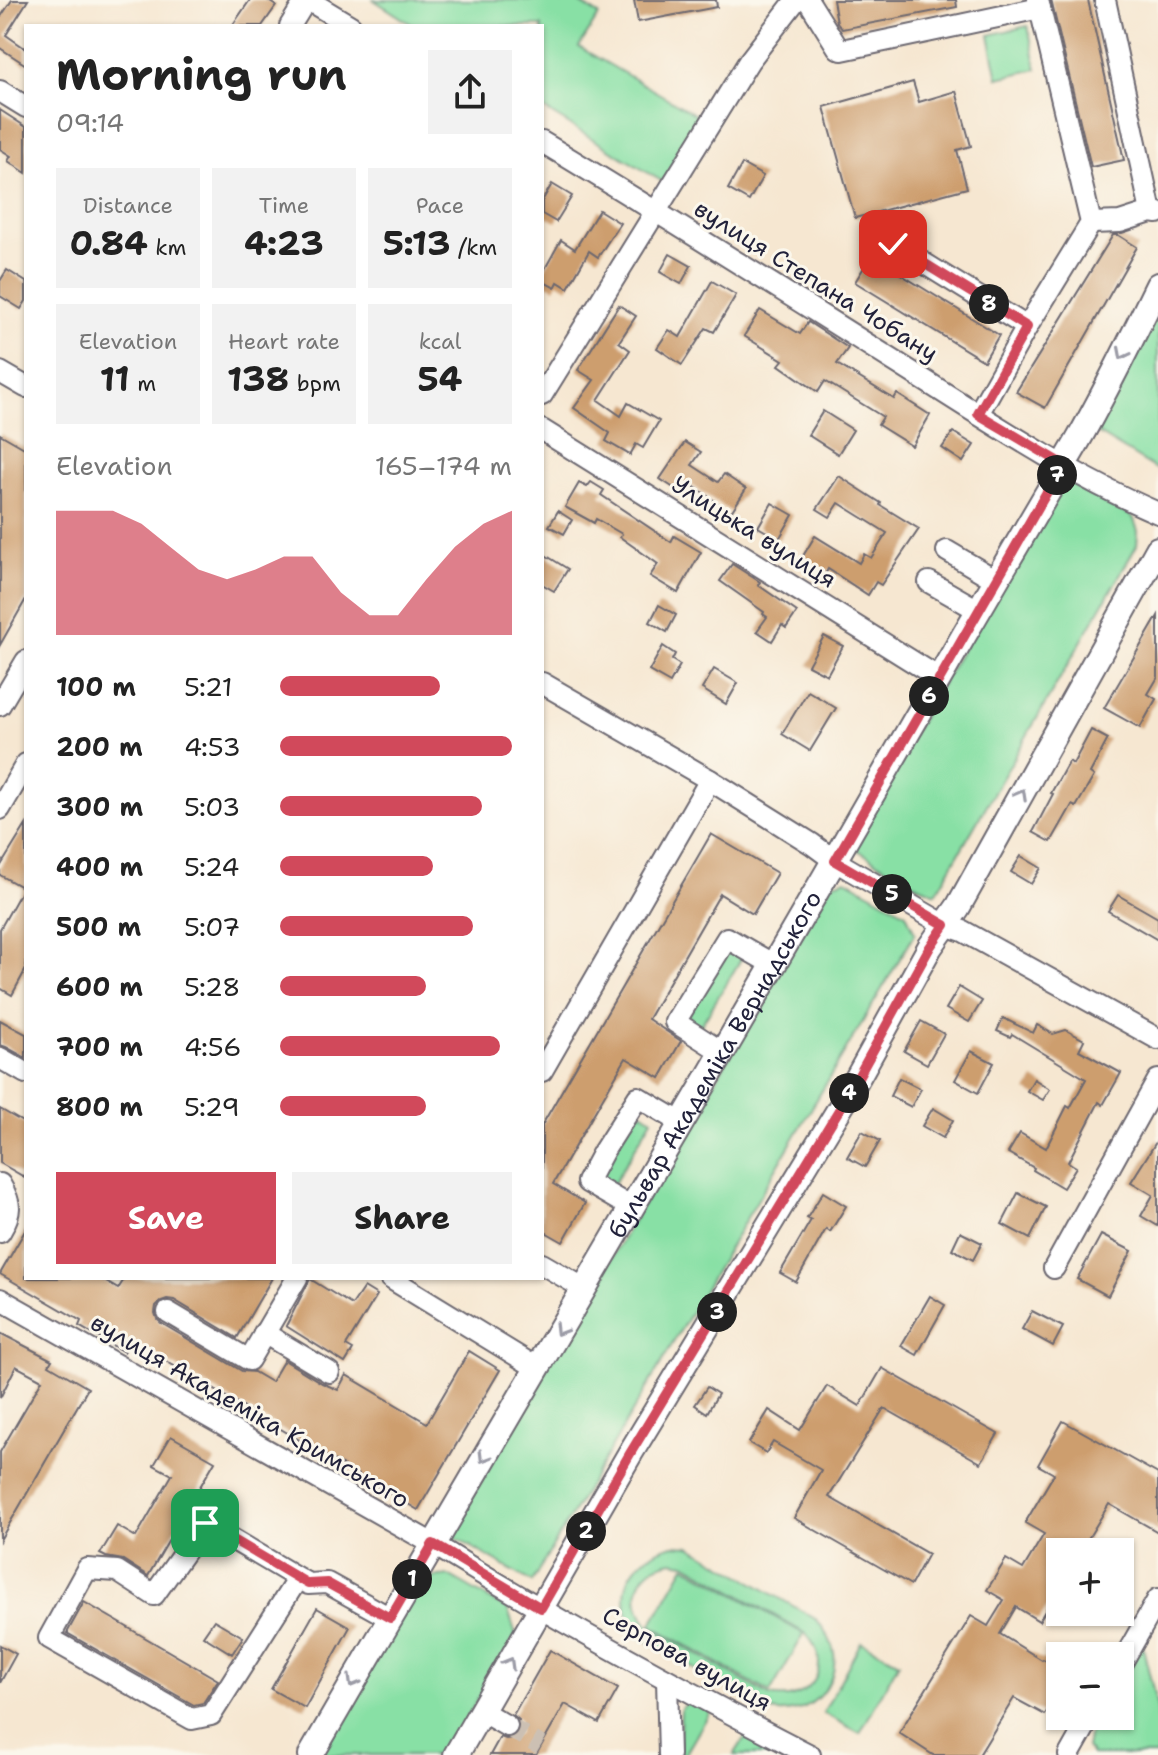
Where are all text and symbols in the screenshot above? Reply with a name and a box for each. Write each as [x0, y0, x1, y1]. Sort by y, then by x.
text: Morning run [56, 45, 347, 104]
button: share [428, 50, 512, 134]
text: 09:14 [56, 105, 124, 140]
text: Distance [83, 191, 173, 220]
text: Time [259, 191, 309, 220]
text: Pace [416, 191, 464, 220]
street label: вулиця Степана Чобану [688, 193, 944, 369]
pin [859, 210, 927, 278]
text: 0.84 [70, 220, 148, 266]
text: 4:23 [244, 220, 324, 266]
text: 5:13 [383, 220, 450, 266]
icon: check [871, 222, 915, 266]
text: km [148, 233, 186, 262]
text: /km [450, 233, 497, 262]
pin: 8 [969, 284, 1009, 324]
text: 8 [981, 289, 997, 318]
text: Elevation [79, 327, 177, 356]
text: Heart rate [228, 327, 340, 356]
text: kcal [419, 327, 461, 356]
one-way arrow [1118, 346, 1133, 361]
text: 11 [100, 356, 130, 402]
text: 138 [227, 356, 289, 402]
text: 54 [418, 356, 462, 402]
text: m [130, 369, 156, 398]
text: bpm [289, 369, 341, 398]
text: Elevation [56, 448, 172, 483]
text: 165–174 m [375, 448, 512, 483]
pin: 7 [1037, 455, 1077, 495]
text: 7 [1049, 460, 1065, 489]
street label: Улицька вулиця [666, 468, 842, 596]
text: 100 m [56, 669, 136, 704]
text: 5:21 [184, 669, 233, 704]
pin: 6 [909, 676, 949, 716]
text: 6 [921, 681, 937, 710]
text: 200 m [56, 729, 143, 764]
text: 4:53 [184, 729, 241, 764]
one-way arrow [1011, 788, 1027, 802]
text: 300 m [56, 789, 143, 824]
text: 5:03 [184, 789, 240, 824]
text: 400 m [56, 849, 143, 884]
text: 5:24 [184, 849, 239, 884]
pin: 5 [872, 874, 912, 914]
text: 5 [885, 879, 899, 908]
street label: бульвар Академіка Вернадського [601, 885, 829, 1244]
text: 500 m [56, 909, 141, 944]
text: 5:07 [184, 909, 240, 944]
text: 600 m [56, 969, 143, 1004]
text: 5:28 [184, 969, 240, 1004]
text: 700 m [56, 1029, 143, 1064]
text: 4:56 [184, 1029, 241, 1064]
pin: 4 [829, 1073, 869, 1113]
text: 4 [841, 1078, 857, 1107]
text: 800 m [56, 1089, 143, 1124]
text: 5:29 [184, 1089, 240, 1124]
button: Save [56, 1172, 276, 1264]
button: Share [292, 1172, 512, 1264]
pin: 3 [697, 1292, 737, 1332]
text: 3 [709, 1297, 725, 1326]
street label: вулиця Академіка Кримського [85, 1306, 415, 1516]
one-way arrow [555, 1321, 570, 1336]
one-way arrow [479, 1448, 494, 1463]
pin [171, 1489, 239, 1557]
icon: arrive [183, 1501, 227, 1545]
pin: 2 [566, 1511, 606, 1551]
text: 2 [578, 1516, 594, 1545]
map controls [1046, 1538, 1134, 1730]
button: + [1046, 1538, 1134, 1626]
pin: 1 [392, 1559, 432, 1599]
text: 1 [407, 1564, 417, 1593]
street label: Серпова вулиця [597, 1599, 777, 1719]
button: − [1046, 1642, 1134, 1730]
one-way arrow [499, 1657, 515, 1672]
one-way arrow [347, 1673, 363, 1688]

